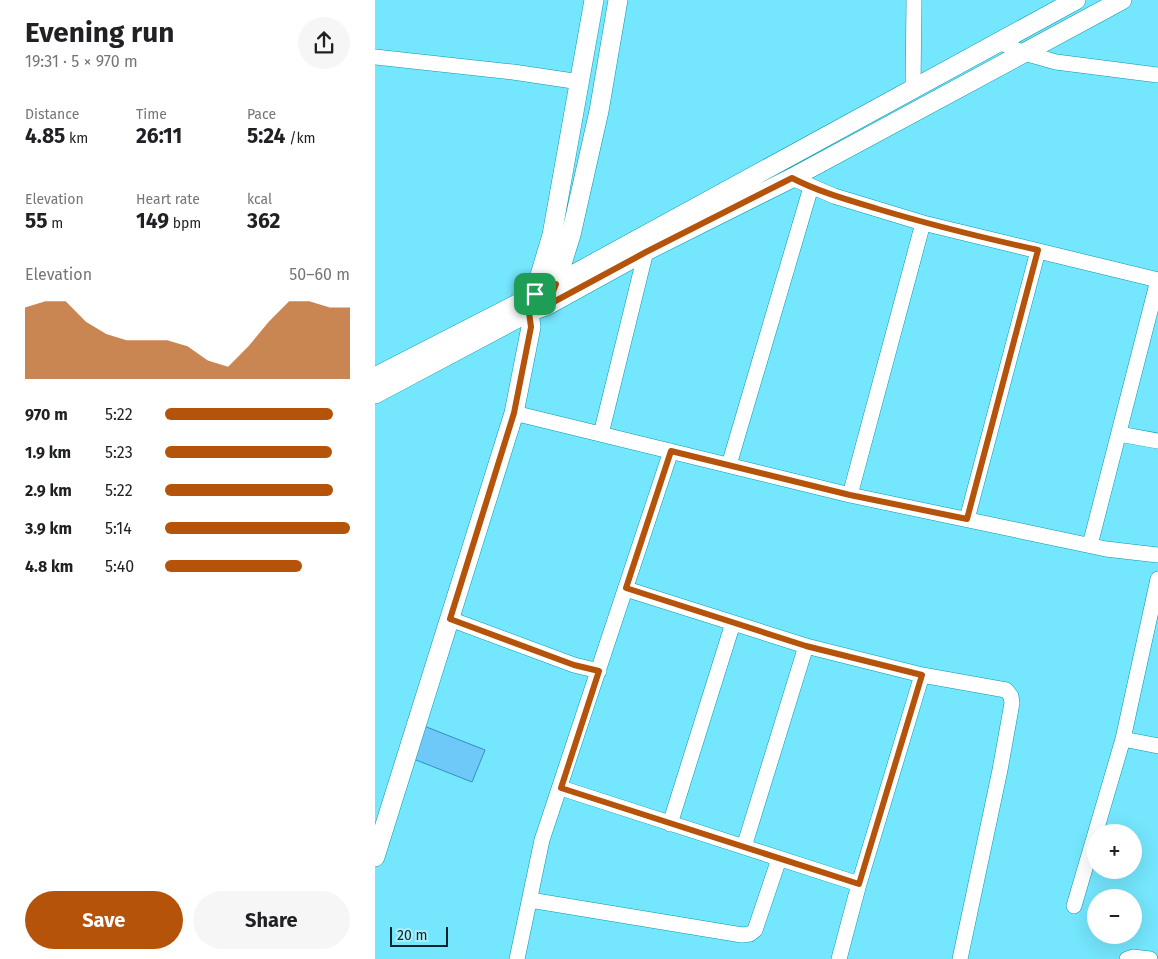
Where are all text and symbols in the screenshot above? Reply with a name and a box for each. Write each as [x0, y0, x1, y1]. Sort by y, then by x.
text: Evening run [25, 16, 174, 49]
button: share [298, 17, 350, 69]
text: 19:31 · 5 × 970 m [25, 52, 138, 71]
text: Distance [25, 106, 79, 123]
text: Time [136, 106, 167, 123]
text: Pace [247, 106, 276, 123]
text: 4.85 [25, 123, 65, 149]
text: 26:11 [136, 123, 182, 149]
text: 5:24 [247, 123, 285, 149]
text: km [65, 130, 88, 147]
text: /km [285, 130, 316, 147]
text: Elevation [25, 191, 84, 208]
text: Heart rate [136, 191, 200, 208]
text: kcal [247, 191, 272, 208]
text: 55 [25, 208, 47, 234]
text: 149 [136, 208, 169, 234]
text: 362 [247, 208, 280, 234]
text: m [47, 215, 63, 232]
text: bpm [169, 215, 201, 232]
text: Elevation [25, 265, 92, 284]
text: 50–60 m [289, 265, 350, 284]
pin [514, 273, 556, 315]
icon: arrive [521, 280, 549, 308]
text: 970 m [25, 405, 68, 424]
text: 5:22 [105, 405, 133, 424]
text: 1.9 km [25, 443, 71, 462]
text: 5:23 [105, 443, 133, 462]
text: 2.9 km [25, 481, 72, 500]
text: 5:22 [105, 481, 133, 500]
text: 3.9 km [25, 519, 72, 538]
text: 5:14 [105, 519, 132, 538]
text: 4.8 km [25, 557, 73, 576]
text: 5:40 [105, 557, 134, 576]
map controls [1087, 824, 1142, 944]
button: + [1087, 824, 1142, 879]
button: − [1087, 889, 1142, 944]
button: Save [25, 891, 183, 949]
button: Share [193, 891, 350, 949]
scale bar [390, 924, 447, 947]
text: 20 m [397, 927, 427, 944]

